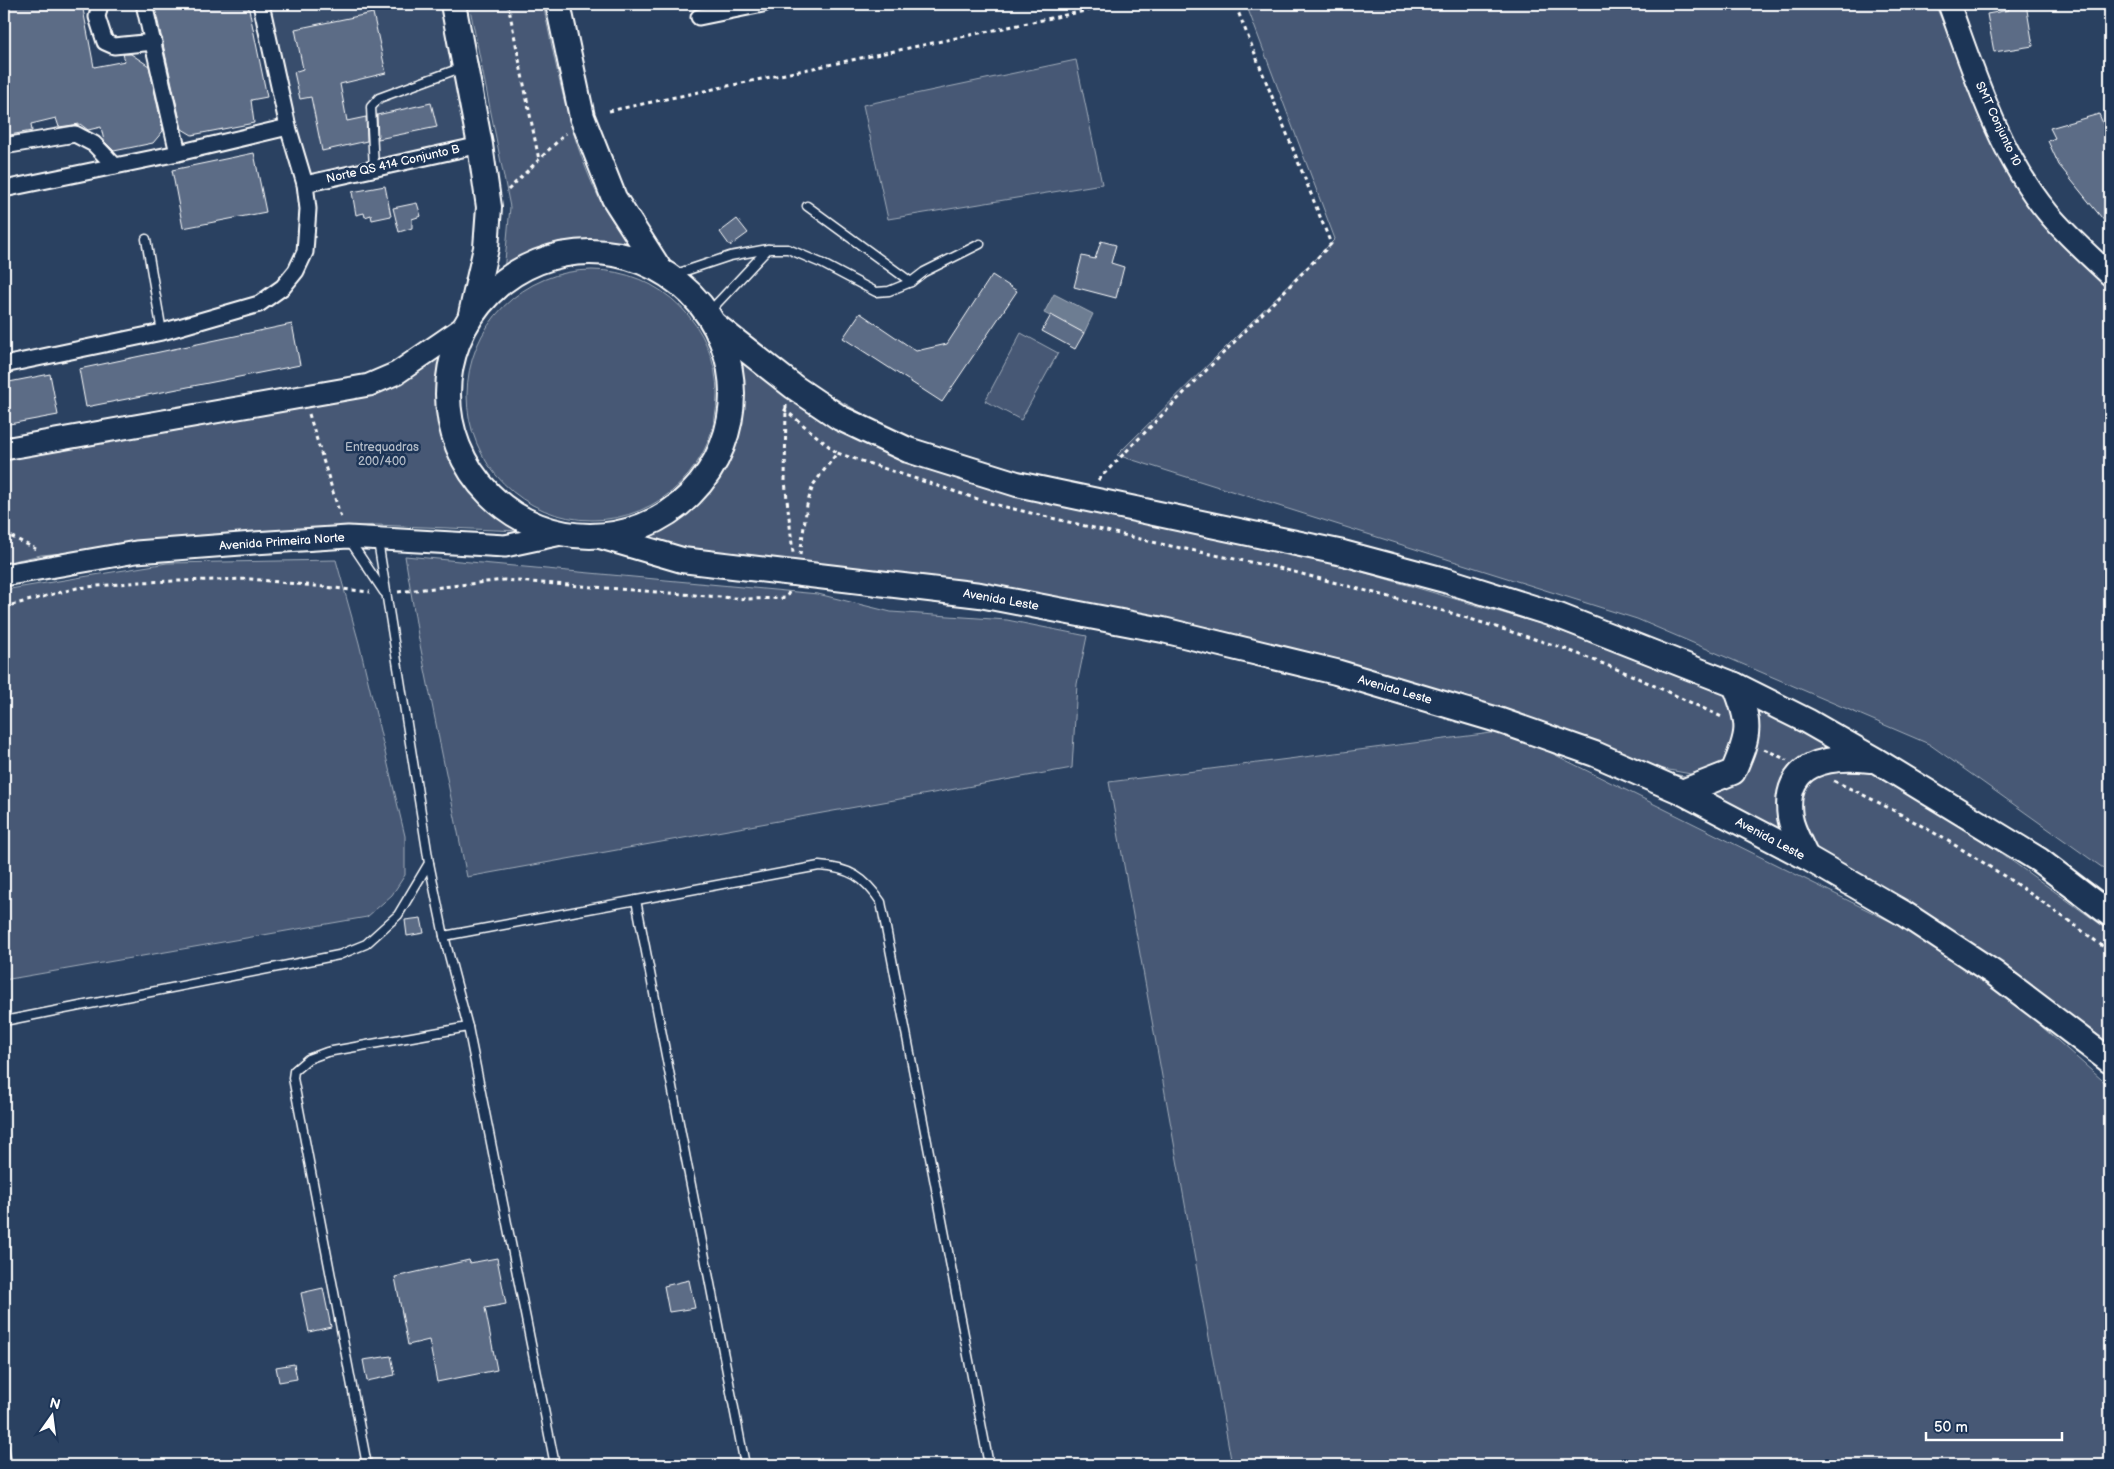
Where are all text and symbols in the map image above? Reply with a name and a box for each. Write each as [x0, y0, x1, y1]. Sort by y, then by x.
street label: SMT Conjunto 10 [1972, 79, 2024, 169]
street label: Norte QS 414 Conjunto B [325, 141, 461, 187]
park label: Entrequadras 200/400 [345, 440, 419, 469]
street label: Avenida Primeira Norte [219, 530, 345, 554]
street label: Avenida Leste [962, 586, 1040, 614]
street label: Avenida Leste [1356, 672, 1434, 708]
street label: Avenida Leste [1733, 814, 1807, 864]
north arrow [28, 1392, 78, 1442]
text: N [48, 1394, 62, 1413]
scale bar [1926, 1409, 2063, 1441]
text: 50 m [1934, 1418, 1968, 1437]

